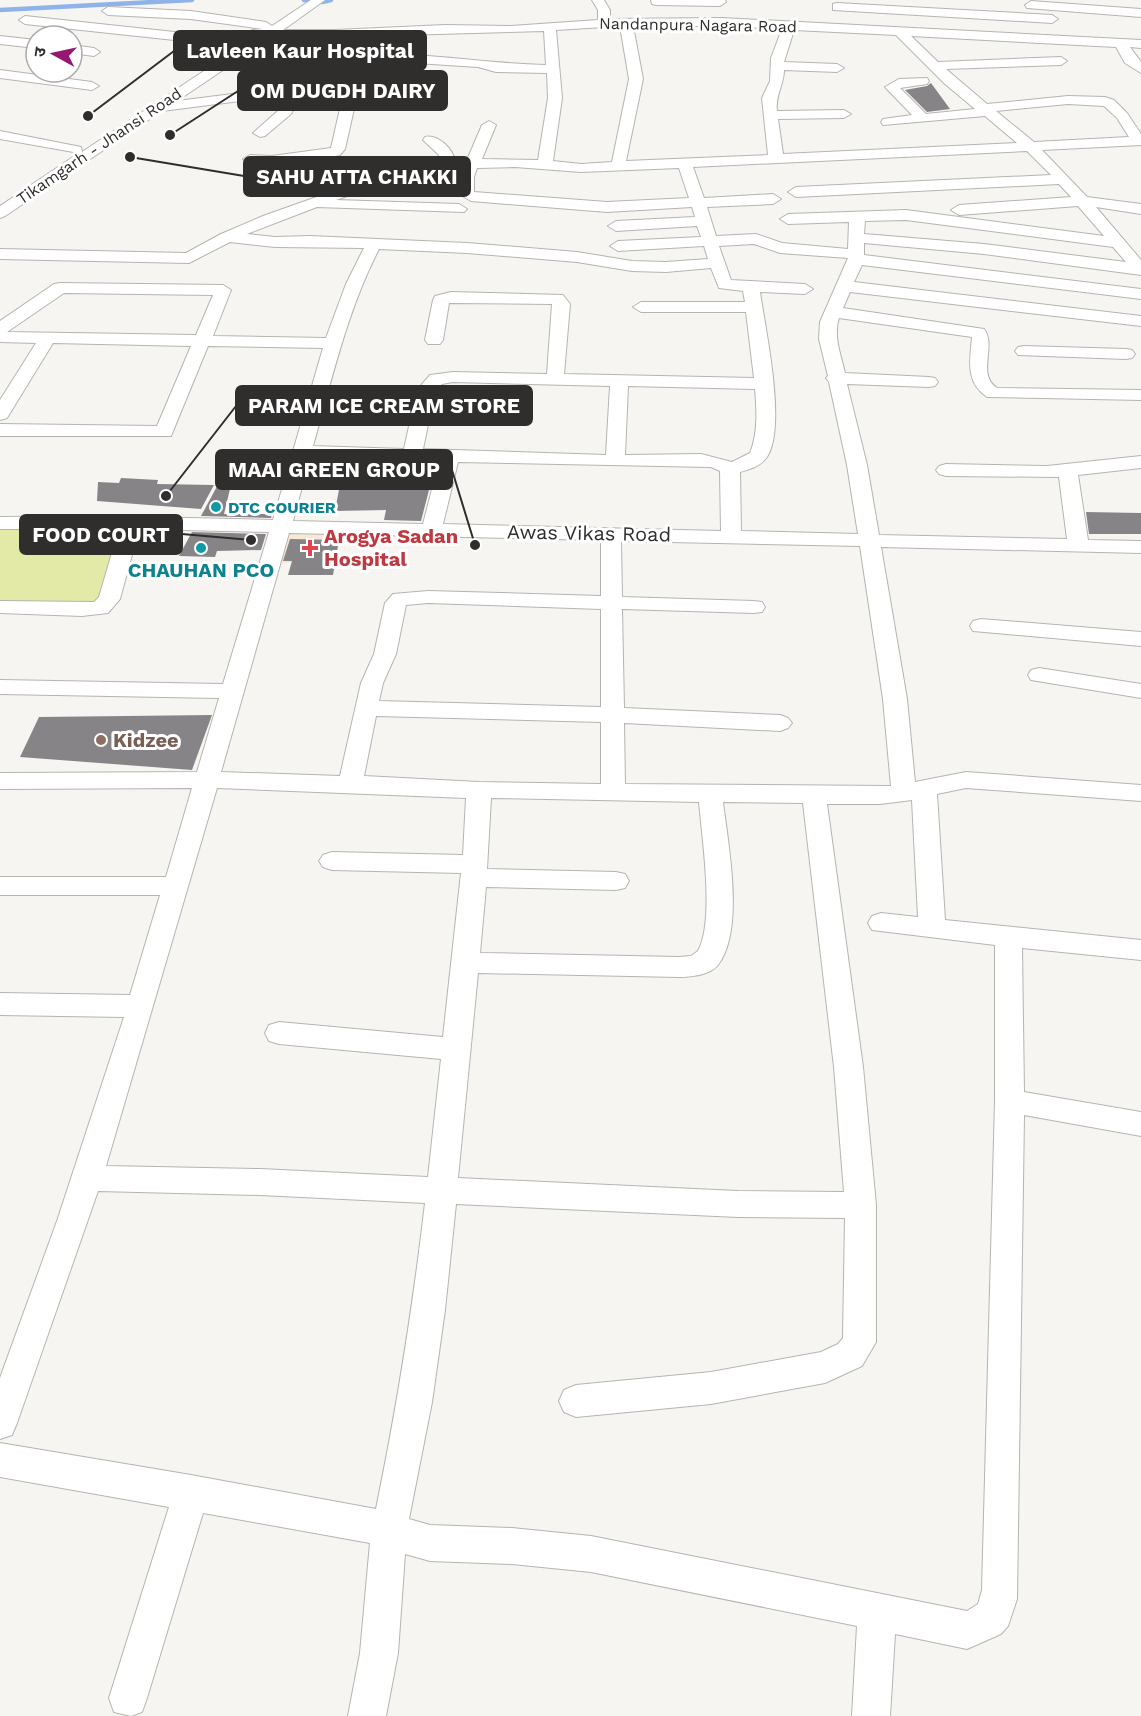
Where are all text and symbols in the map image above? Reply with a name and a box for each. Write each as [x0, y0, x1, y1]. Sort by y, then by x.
street label: Nandanpura Nagara Road [599, 14, 797, 36]
north arrow [24, 24, 84, 84]
callout: Lavleen Kaur Hospital [174, 31, 426, 70]
text: Lavleen Kaur Hospital [186, 38, 414, 63]
text: उ [30, 45, 50, 58]
callout: OM DUGDH DAIRY [238, 71, 447, 110]
text: OM DUGDH DAIRY [250, 78, 436, 103]
street label: Tikamgarh - Jhansi Road [13, 84, 185, 208]
callout: SAHU ATTA CHAKKI [244, 157, 470, 196]
text: SAHU ATTA CHAKKI [256, 164, 458, 189]
callout: PARAM ICE CREAM STORE [236, 386, 532, 425]
text: PARAM ICE CREAM STORE [248, 393, 520, 418]
callout: MAAI GREEN GROUP [216, 450, 452, 489]
text: MAAI GREEN GROUP [228, 457, 440, 482]
place label: DTC COURIER [228, 498, 336, 517]
marker: DTC COURIER [209, 500, 223, 514]
callout: FOOD COURT [20, 515, 182, 554]
street label: Awas Vikas Road [507, 520, 671, 546]
text: FOOD COURT [32, 522, 170, 547]
place label: Arogya Sadan Hospital [324, 524, 458, 571]
marker: Arogya Sadan Hospital [301, 539, 319, 557]
marker: CHAUHAN PCO [194, 541, 208, 555]
place label: CHAUHAN PCO [128, 558, 274, 582]
place label: Kidzee [113, 728, 179, 752]
marker: Kidzee [94, 733, 108, 747]

